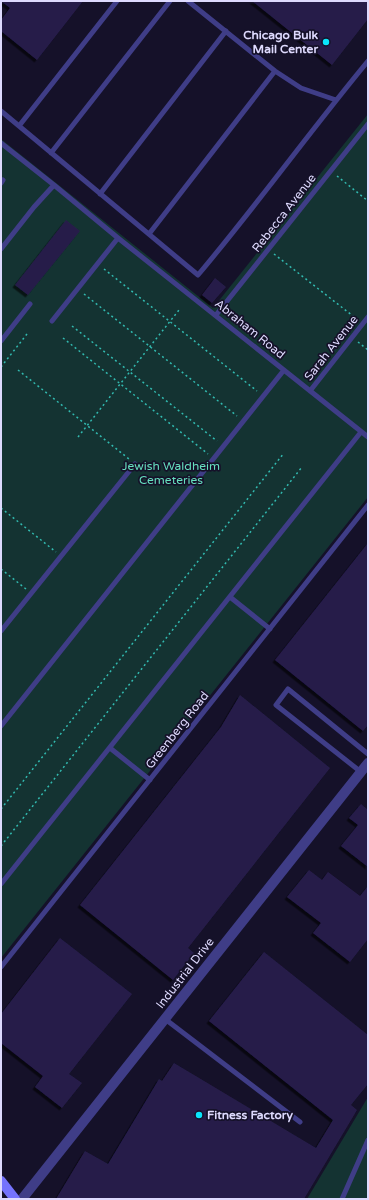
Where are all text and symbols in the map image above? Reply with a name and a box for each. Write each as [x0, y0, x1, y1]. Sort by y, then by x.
place label: Chicago Bulk Mail Center [243, 28, 318, 56]
marker: Chicago Bulk Mail Center [321, 37, 331, 47]
street label: Rebecca Avenue [249, 171, 319, 255]
street label: Abraham Road [212, 296, 288, 362]
street label: Sarah Avenue [301, 312, 361, 383]
park label: Jewish Waldheim Cemeteries [122, 459, 220, 487]
street label: Greenberg Road [143, 689, 211, 771]
street label: Industrial Drive [153, 935, 217, 1011]
place label: Fitness Factory [207, 1108, 293, 1123]
marker: Fitness Factory [194, 1110, 204, 1120]

